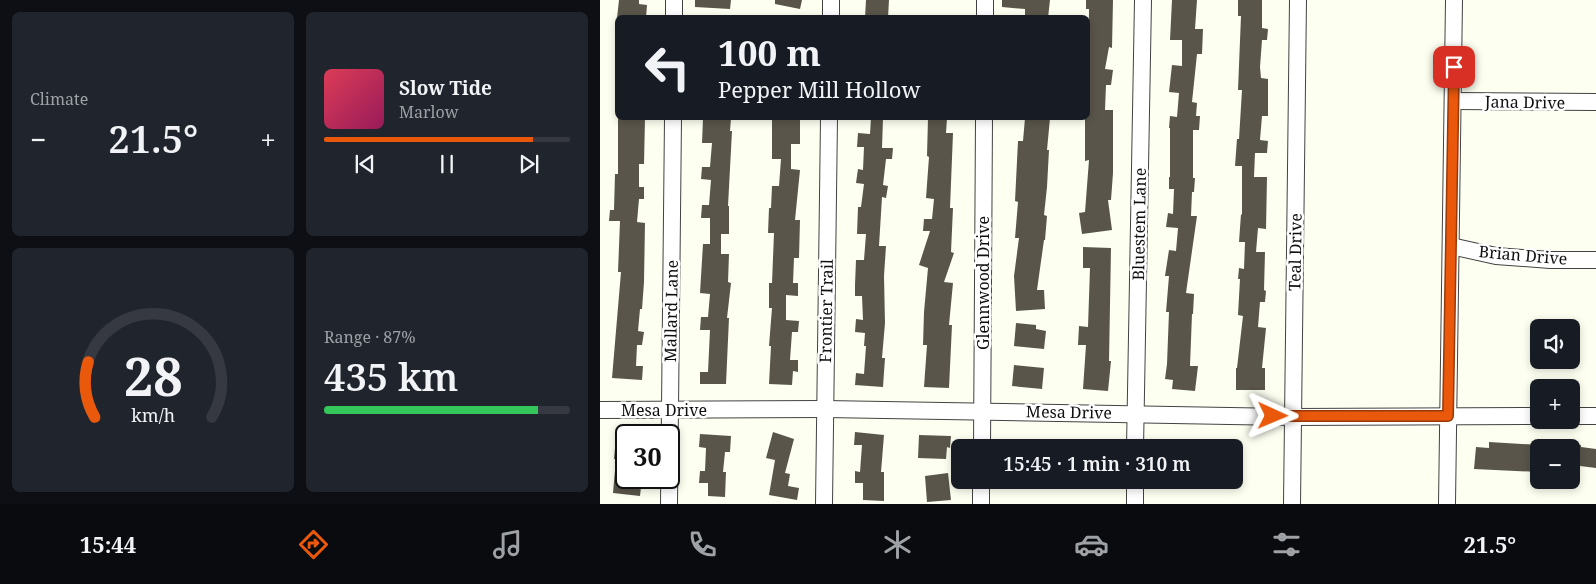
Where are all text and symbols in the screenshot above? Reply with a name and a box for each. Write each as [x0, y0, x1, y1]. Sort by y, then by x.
text: 100 m [718, 29, 821, 76]
icon: left [635, 35, 700, 100]
pin [1433, 46, 1475, 88]
icon: arrive [1440, 53, 1468, 81]
text: Pepper Mill Hollow [718, 74, 920, 104]
text: Slow Tide [399, 75, 492, 101]
text: Climate [30, 88, 88, 110]
street label: Jana Drive [1484, 90, 1565, 114]
text: Marlow [399, 101, 459, 123]
text: 21.5° [108, 112, 198, 164]
text: − [30, 120, 46, 158]
text: + [260, 120, 276, 158]
icon: previous [351, 150, 379, 178]
icon: pause [433, 150, 461, 178]
icon: next [515, 150, 543, 178]
street label: Bluestem Lane [1127, 167, 1151, 281]
street label: Teal Drive [1283, 213, 1307, 291]
street label: Glennwood Drive [972, 216, 994, 350]
street label: Brian Drive [1478, 240, 1568, 270]
street label: Frontier Trail [814, 259, 838, 363]
street label: Mallard Lane [659, 260, 683, 362]
map controls [1530, 319, 1580, 489]
button: sound [1530, 319, 1580, 369]
text: Range · 87% [324, 326, 416, 348]
text: 28 [124, 340, 182, 411]
text: 435 km [324, 350, 458, 402]
button: + [1530, 379, 1580, 429]
position arrow [1246, 389, 1298, 441]
street label: Mesa Drive [621, 399, 707, 421]
street label: Mesa Drive [1026, 400, 1112, 424]
text: km/h [131, 403, 175, 427]
speed limit sign: 30 [615, 424, 680, 489]
button: − [1530, 439, 1580, 489]
text: 15:45 · 1 min · 310 m [1003, 451, 1191, 477]
icon: directions [296, 527, 331, 562]
icon: music [490, 527, 525, 562]
icon: phone [685, 527, 720, 562]
icon: climate [880, 527, 915, 562]
icon: car [1074, 527, 1109, 562]
icon: filters [1269, 527, 1304, 562]
text: 15:44 [80, 529, 136, 559]
text: 21.5° [1464, 529, 1516, 559]

